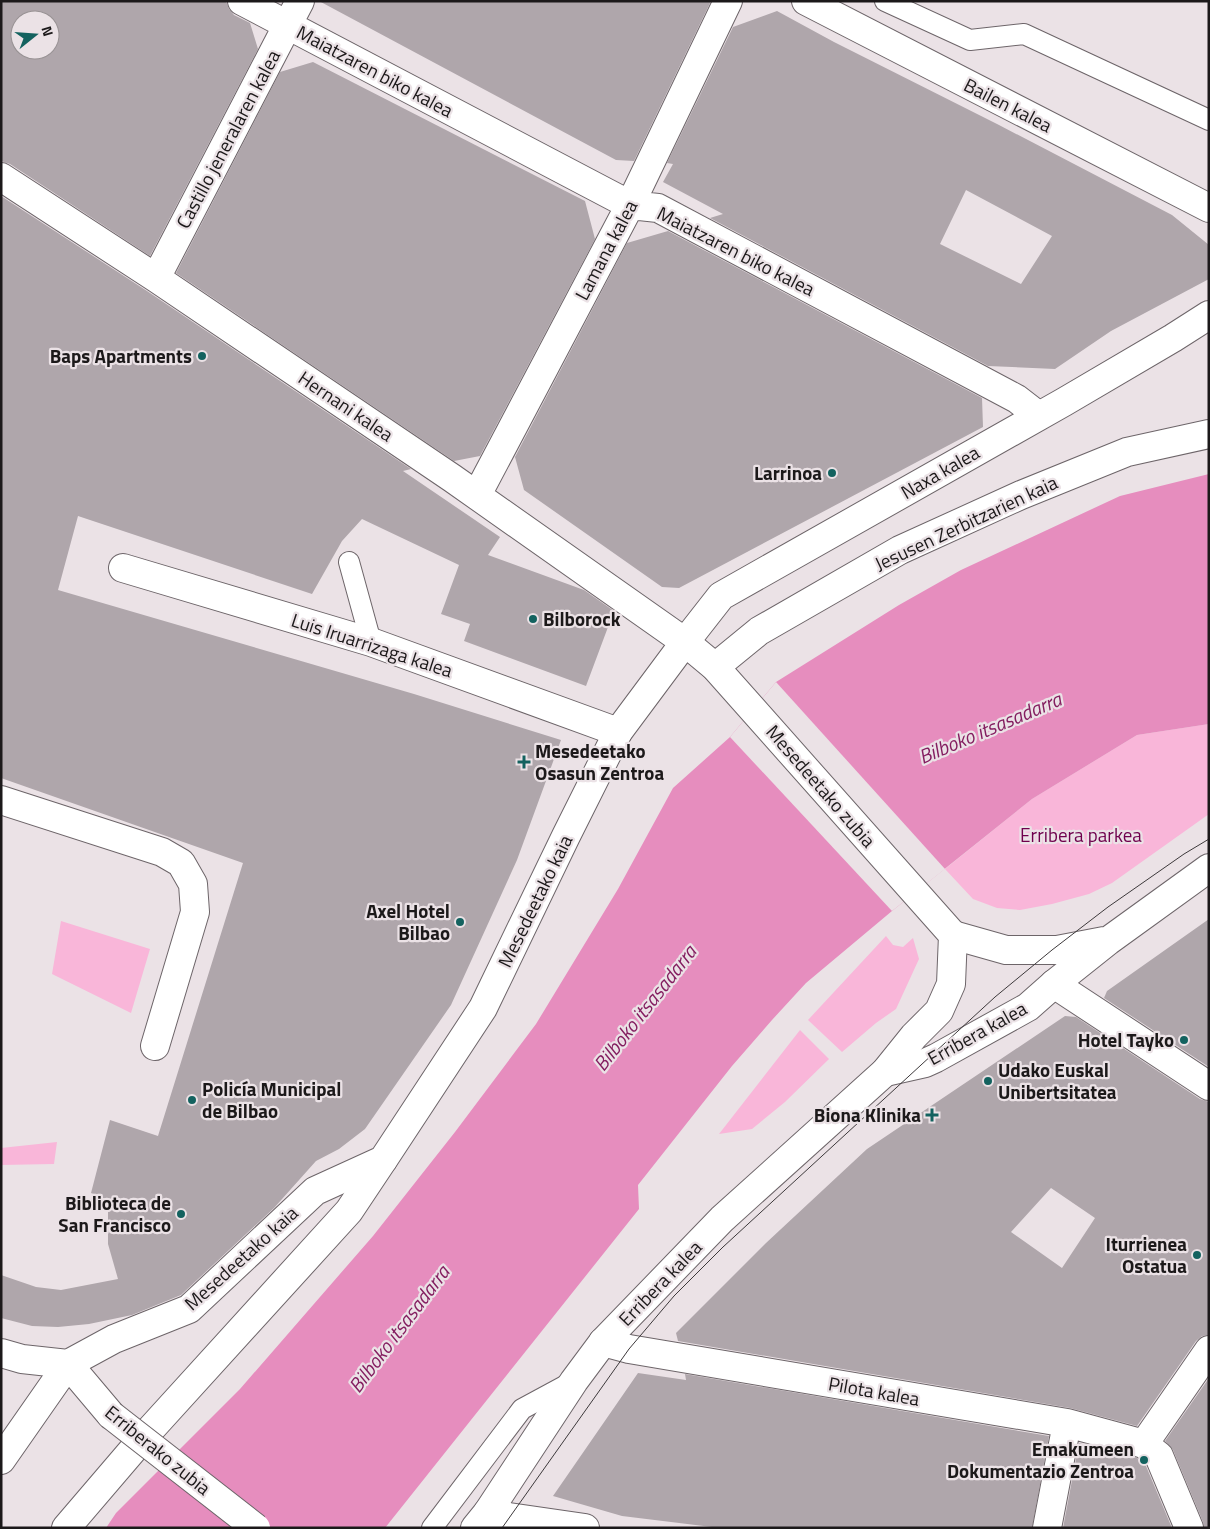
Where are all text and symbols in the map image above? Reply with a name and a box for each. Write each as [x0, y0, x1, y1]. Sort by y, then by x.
north arrow [10, 10, 60, 60]
street label: Maiatzaren biko kalea [292, 17, 459, 124]
text: N [36, 23, 59, 39]
street label: Castillo jeneralaren kalea [168, 44, 287, 233]
street label: Bailen kalea [959, 70, 1058, 139]
street label: Lamana kalea [567, 194, 644, 305]
street label: Maiatzaren biko kalea [652, 198, 821, 303]
place label: Baps Apartments [50, 341, 192, 370]
marker: Baps Apartments [196, 350, 208, 362]
street label: Hernani kalea [293, 363, 400, 448]
street label: Naxa kalea [895, 437, 985, 506]
place label: Larrinoa [754, 458, 822, 487]
marker: Larrinoa [826, 467, 838, 479]
street label: Jesusen Zerbitzarien kaia [870, 467, 1062, 578]
place label: Bilborock [543, 604, 621, 633]
street label: Luis Iruarrizaga kalea [288, 605, 457, 684]
marker: Bilborock [527, 613, 539, 625]
water label: Bilboko itsasadarra [913, 683, 1067, 772]
street label: Mesedeetako zubia [760, 718, 883, 854]
place label: Mesedeetako Osasun Zentroa [535, 736, 664, 787]
marker: Mesedeetako Osasun Zentroa [517, 755, 531, 769]
park label: Erribera parkea [1020, 820, 1142, 849]
street label: Mesedeetako kaia [490, 829, 579, 972]
place label: Axel Hotel Bilbao [366, 896, 450, 947]
marker: Axel Hotel Bilbao [454, 916, 466, 928]
water label: Bilboko itsasadarra [585, 937, 704, 1077]
street label: Erribera kalea [922, 993, 1032, 1072]
place label: Hotel Tayko [1078, 1025, 1174, 1054]
marker: Hotel Tayko [1178, 1034, 1190, 1046]
place label: Udako Euskal Unibertsitatea [998, 1055, 1117, 1106]
place label: Policía Municipal de Bilbao [202, 1074, 341, 1125]
marker: Udako Euskal Unibertsitatea [982, 1075, 994, 1087]
marker: Policía Municipal de Bilbao [186, 1094, 198, 1106]
place label: Biona Klinika [814, 1100, 921, 1129]
marker: Biona Klinika [925, 1108, 939, 1122]
place label: Biblioteca de San Francisco [58, 1188, 171, 1239]
street label: Mesedeetako kaia [177, 1198, 304, 1317]
marker: Biblioteca de San Francisco [175, 1208, 187, 1220]
place label: Iturrienea Ostatua [1106, 1229, 1187, 1280]
street label: Erribera kalea [611, 1233, 709, 1332]
marker: Iturrienea Ostatua [1191, 1249, 1203, 1261]
water label: Bilboko itsasadarra [340, 1258, 458, 1399]
street label: Pilota kalea [826, 1368, 922, 1413]
street label: Erriberako zubia [99, 1398, 218, 1502]
place label: Emakumeen Dokumentazio Zentroa [947, 1434, 1134, 1485]
marker: Emakumeen Dokumentazio Zentroa [1138, 1454, 1150, 1466]

